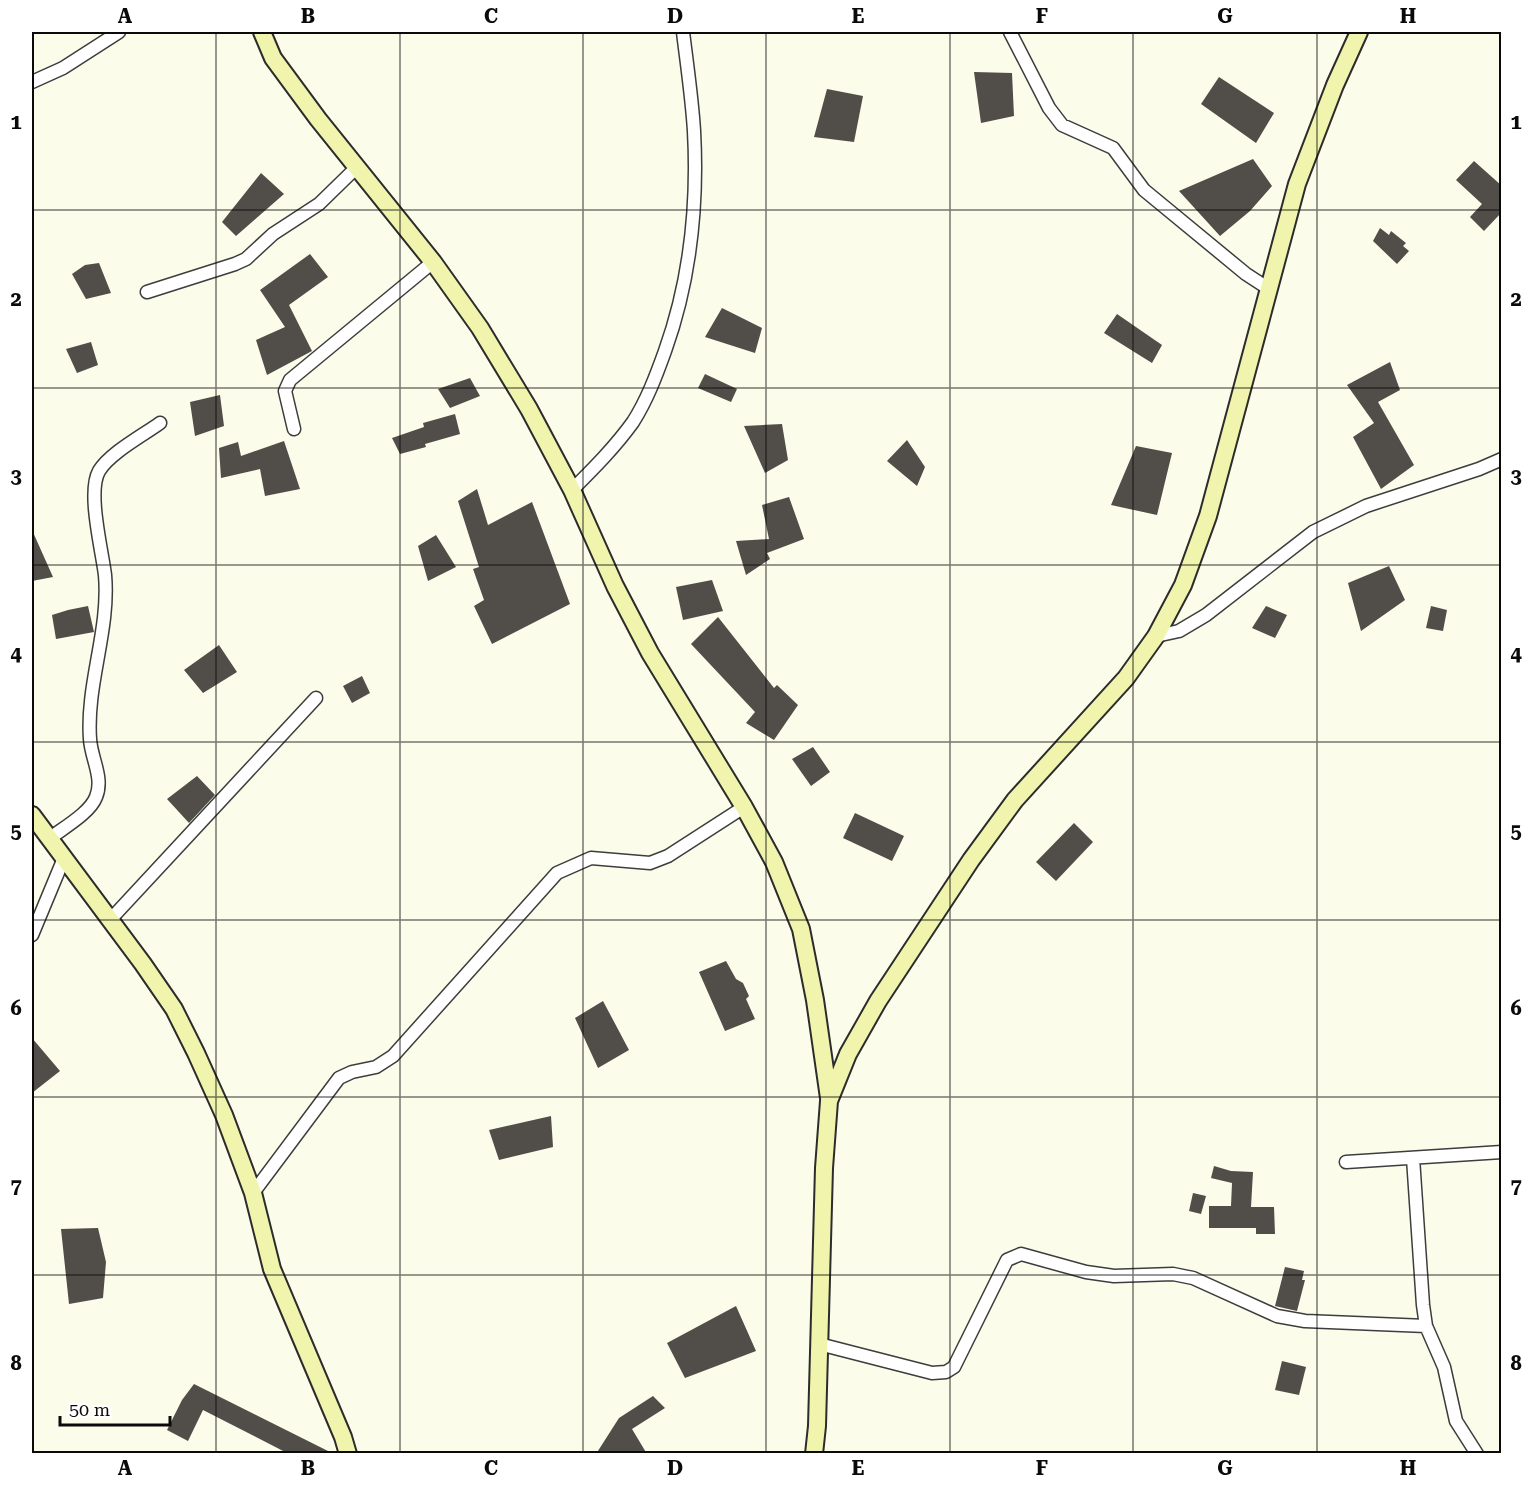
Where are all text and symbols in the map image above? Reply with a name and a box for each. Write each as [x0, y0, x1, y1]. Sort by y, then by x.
text: A [118, 4, 133, 28]
text: B [301, 4, 315, 28]
text: C [484, 4, 498, 28]
text: D [667, 4, 683, 28]
text: E [852, 4, 865, 28]
text: F [1036, 4, 1048, 28]
text: G [1217, 4, 1233, 28]
text: H [1400, 4, 1416, 28]
text: 1 [10, 110, 22, 134]
text: 1 [1510, 110, 1522, 134]
text: 2 [10, 287, 22, 311]
text: 2 [1510, 287, 1522, 311]
text: 3 [10, 464, 22, 488]
text: 3 [1510, 464, 1522, 488]
text: 4 [10, 642, 22, 666]
text: 4 [1510, 642, 1522, 666]
text: 5 [10, 819, 22, 843]
text: 5 [1510, 819, 1522, 843]
text: 6 [10, 996, 22, 1020]
text: 6 [1510, 996, 1522, 1020]
text: 7 [10, 1174, 22, 1198]
text: 7 [1510, 1174, 1522, 1198]
text: 8 [10, 1351, 22, 1375]
text: 8 [1510, 1351, 1522, 1375]
scale bar [60, 1389, 170, 1427]
text: 50 m [69, 1399, 110, 1420]
text: A [118, 1456, 133, 1480]
text: B [301, 1456, 315, 1480]
text: C [484, 1456, 498, 1480]
text: D [667, 1456, 683, 1480]
text: E [852, 1456, 865, 1480]
text: F [1036, 1456, 1048, 1480]
text: G [1217, 1456, 1233, 1480]
text: H [1400, 1456, 1416, 1480]

